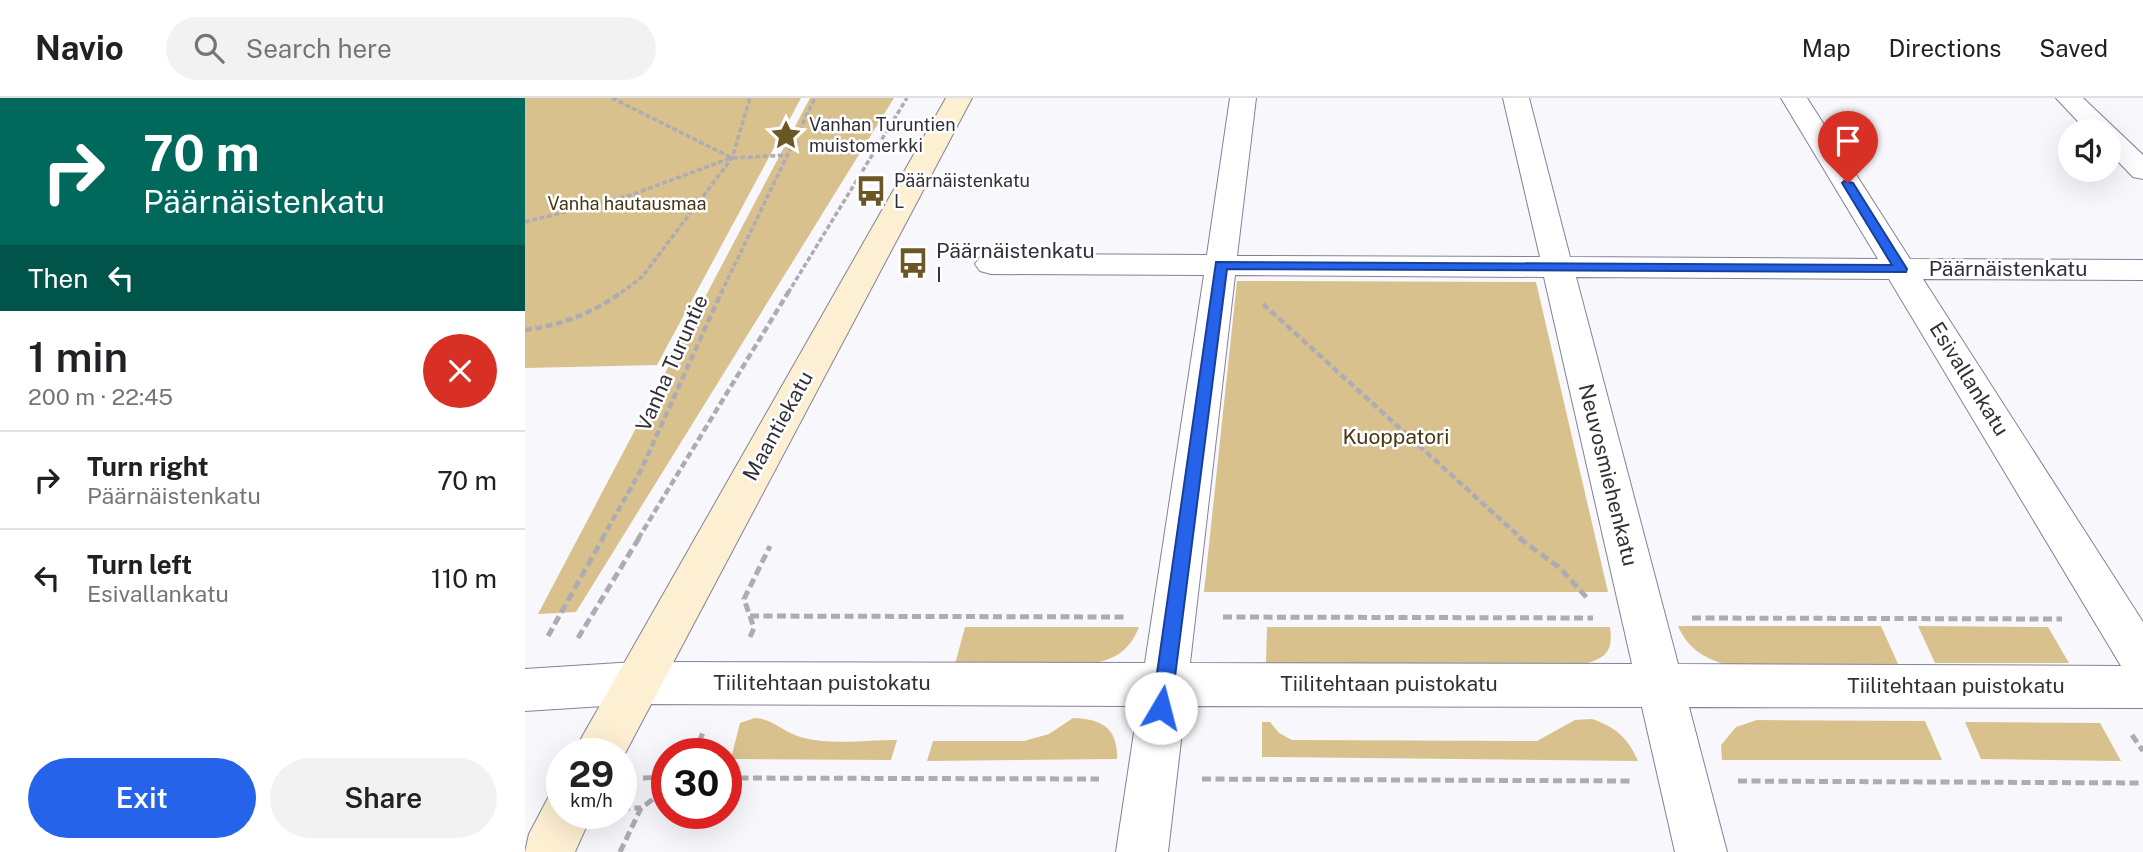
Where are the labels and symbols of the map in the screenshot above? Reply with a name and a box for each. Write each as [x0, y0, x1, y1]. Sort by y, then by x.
pin [1818, 111, 1878, 183]
place label: Vanhan Turuntien muistomerkki [809, 114, 956, 156]
place icon: Vanhan Turuntien muistomerkki [769, 118, 803, 152]
place label: Päärnäistenkatu L [894, 170, 1030, 212]
bus stop icon: Päärnäistenkatu L [854, 174, 888, 208]
park label: Vanha hautausmaa [548, 193, 706, 214]
place label: Päärnäistenkatu I [936, 238, 1095, 287]
bus stop icon: Päärnäistenkatu I [896, 246, 930, 280]
street label: Päärnäistenkatu [1929, 256, 2087, 281]
street label: Vanha Turuntie [630, 291, 713, 435]
street label: Esivallankatu [1924, 317, 2014, 440]
street label: Maantiekatu [737, 367, 818, 485]
street label: Neuvosmiehenkatu [1574, 381, 1643, 569]
park label: Kuoppatori [1343, 424, 1449, 449]
street label: Tiilitehtaan puistokatu [713, 670, 931, 695]
position arrow [1124, 671, 1198, 745]
street label: Tiilitehtaan puistokatu [1280, 671, 1498, 696]
street label: Tiilitehtaan puistokatu [1847, 673, 2065, 698]
speed limit sign: 30 [651, 738, 742, 829]

